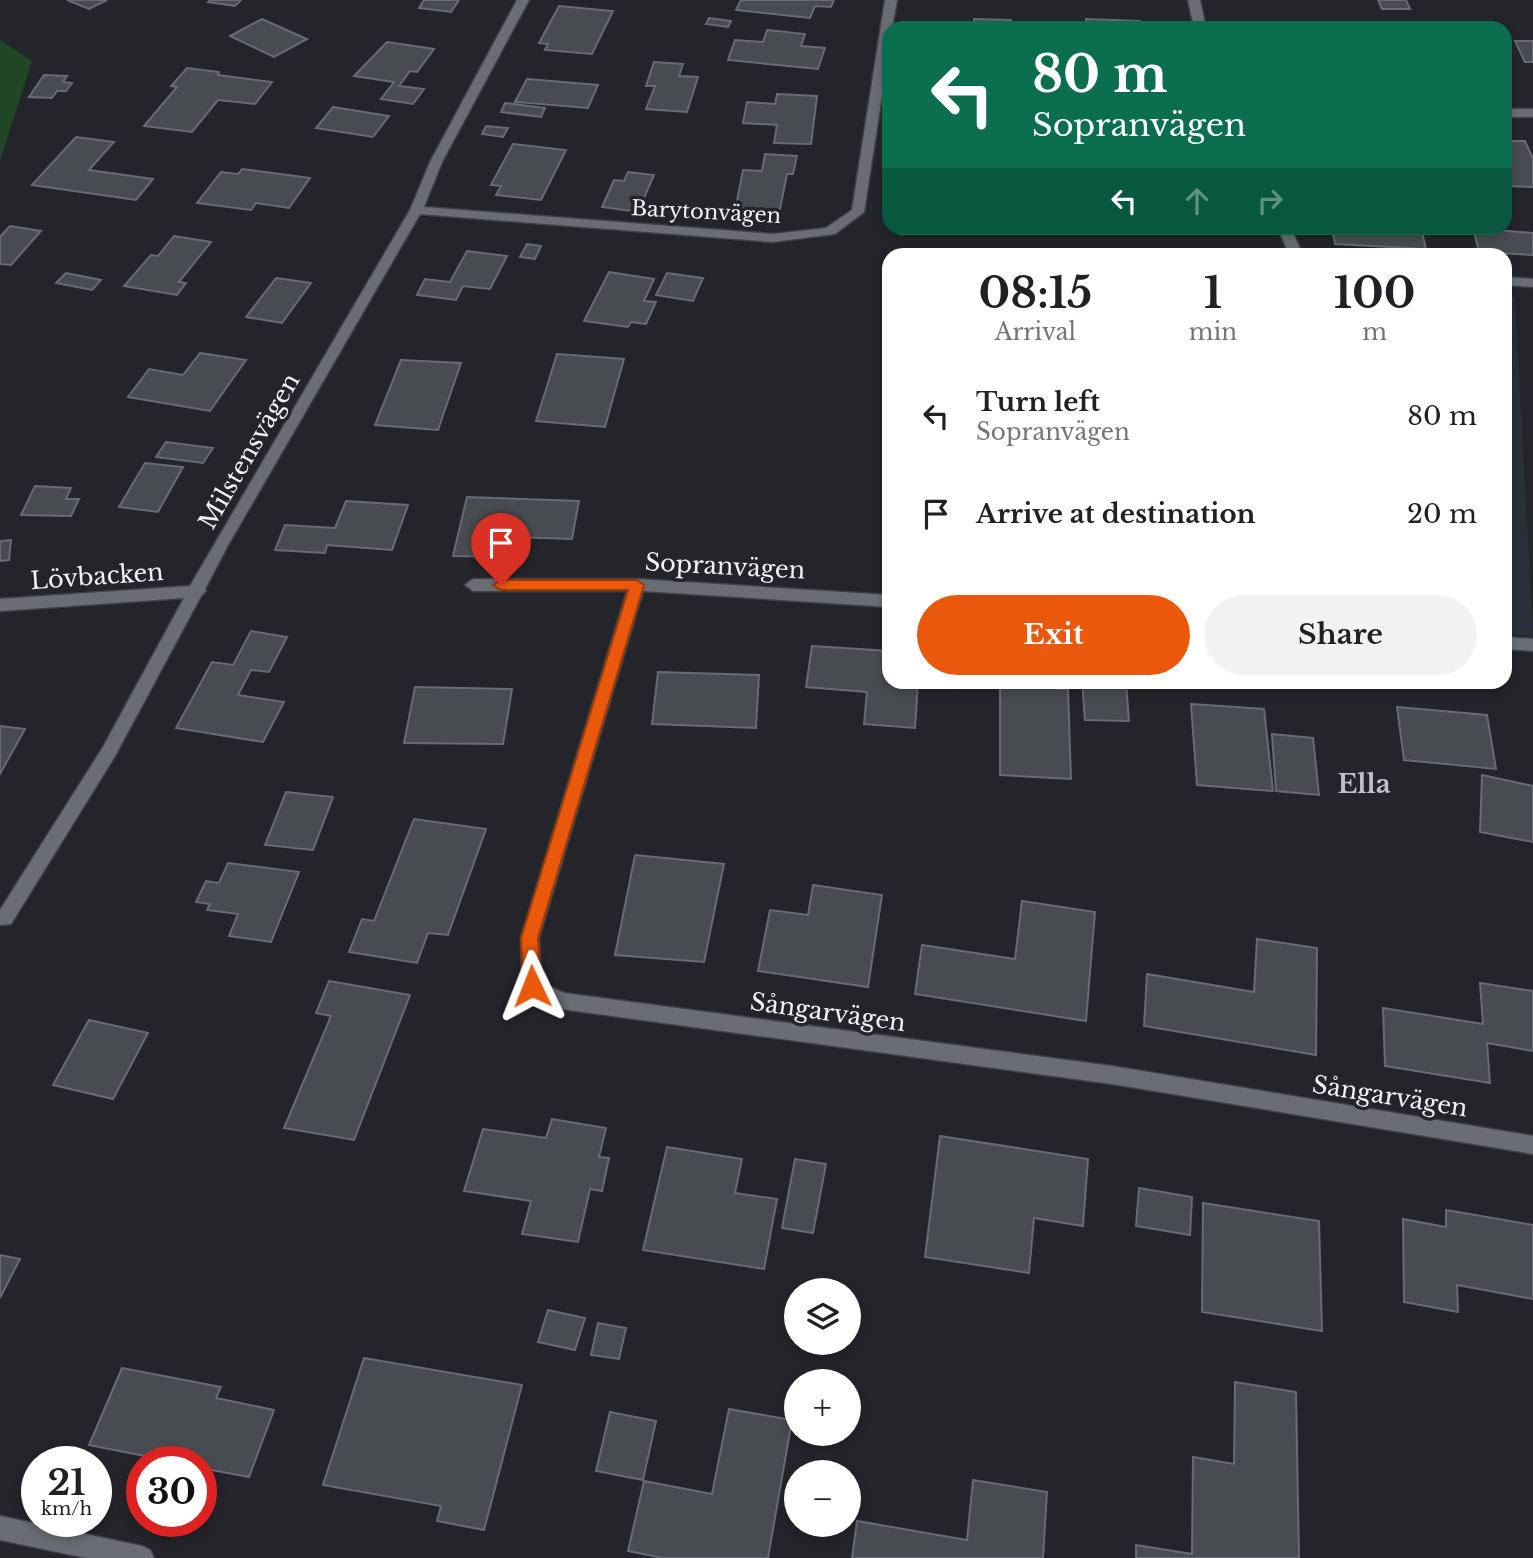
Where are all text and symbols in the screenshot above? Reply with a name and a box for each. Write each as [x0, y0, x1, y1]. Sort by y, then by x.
text: 80 m [1032, 44, 1167, 105]
icon: left [917, 49, 1008, 140]
text: Sopranvägen [1032, 105, 1246, 145]
icon: left [1105, 182, 1143, 220]
icon: ahead [1178, 182, 1216, 220]
icon: right [1251, 182, 1289, 220]
street label: Barytonvägen [630, 195, 782, 229]
text: 08:15 [979, 267, 1092, 319]
text: 1 [1204, 267, 1222, 319]
text: 100 [1334, 267, 1415, 319]
text: Arrival [995, 318, 1076, 346]
text: min [1189, 318, 1237, 346]
text: m [1362, 318, 1387, 346]
street label: Milstensvägen [193, 368, 305, 534]
text: Turn left [976, 386, 1100, 418]
icon: left [917, 397, 955, 435]
text: 80 m [1407, 400, 1477, 432]
text: Sopranvägen [976, 418, 1130, 446]
icon: arrive [917, 495, 955, 533]
text: Arrive at destination [976, 498, 1256, 530]
text: 20 m [1407, 498, 1477, 530]
pin [471, 513, 531, 585]
icon: arrive [482, 524, 520, 562]
street label: Sopranvägen [644, 547, 806, 585]
street label: Lövbacken [29, 557, 165, 595]
button: Exit [917, 595, 1190, 675]
button: Share [1204, 595, 1477, 675]
district label: Ella [1337, 768, 1391, 800]
position arrow [495, 949, 569, 1023]
street label: Sångarvägen [748, 987, 908, 1037]
street label: Sångarvägen [1310, 1069, 1470, 1123]
map controls [784, 1278, 861, 1537]
button: layers [784, 1278, 861, 1355]
button: + [784, 1369, 861, 1446]
speed limit sign: 30 [126, 1446, 217, 1537]
button: − [784, 1460, 861, 1537]
text: 21 [47, 1461, 86, 1504]
text: km/h [41, 1498, 92, 1520]

